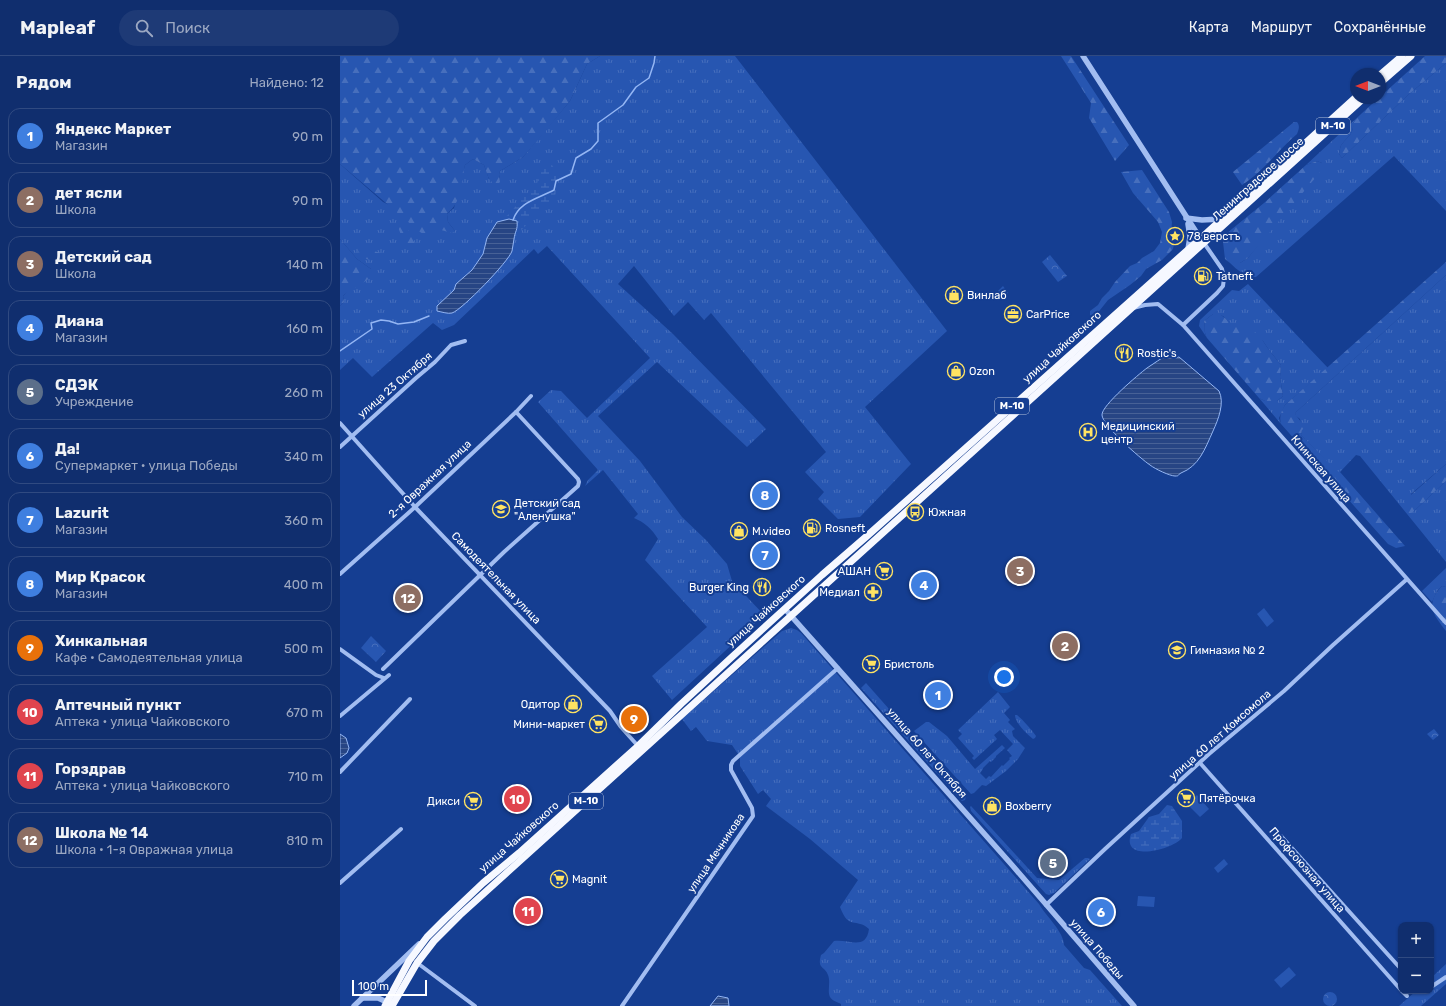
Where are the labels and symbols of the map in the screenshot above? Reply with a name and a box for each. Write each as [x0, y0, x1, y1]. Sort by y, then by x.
north arrow [1350, 68, 1386, 104]
road number: М-10 [1316, 118, 1350, 134]
street label: Ленинградское шоссе [1210, 135, 1306, 223]
place icon: 78 верстъ [1165, 226, 1185, 246]
place label: 78 верстъ [1188, 230, 1241, 243]
fuel station icon: Tatneft [1193, 266, 1213, 286]
place label: Tatneft [1216, 270, 1254, 283]
shop icon: Винлаб [944, 285, 964, 305]
place label: Винлаб [967, 289, 1007, 302]
office icon: CarPrice [1003, 304, 1023, 324]
street label: улица Чайковского [1020, 308, 1104, 386]
place label: CarPrice [1026, 308, 1070, 321]
restaurant icon: Rostic's [1114, 343, 1134, 363]
place label: Rostic's [1137, 347, 1177, 360]
street label: улица 23 Октября [355, 349, 435, 421]
shop icon: Ozon [946, 361, 966, 381]
place label: Ozon [969, 365, 995, 378]
road number: М-10 [995, 398, 1029, 414]
place label: Медицинский центр [1101, 420, 1175, 446]
hospital icon: Медицинский центр [1078, 422, 1098, 442]
street label: Клинская улица [1288, 433, 1354, 505]
street label: 2-я Овражная улица [386, 437, 474, 521]
pin: 8 [752, 480, 778, 510]
place label: Детский сад "Аленушка" [514, 497, 581, 523]
school or university icon: Детский сад "Аленушка" [491, 499, 511, 519]
bus stop icon: Южная [905, 502, 925, 522]
place label: Южная [928, 506, 966, 519]
fuel station icon: Rosneft [802, 518, 822, 538]
shop icon: M.video [729, 521, 749, 541]
place label: Rosneft [825, 522, 866, 535]
place label: M.video [752, 525, 791, 538]
street label: Самодеятельная улица [449, 529, 543, 627]
pin: 7 [752, 540, 778, 570]
pin: 3 [1007, 556, 1033, 586]
supermarket icon: AШАН [874, 561, 894, 581]
place label: AШАН [838, 565, 871, 578]
pin: 4 [911, 570, 937, 600]
street label: улица Чайковского [724, 572, 808, 650]
restaurant icon: Burger King [752, 577, 772, 597]
place label: Burger King [689, 581, 749, 594]
pharmacy icon: Медиал [863, 582, 883, 602]
pin: 12 [395, 583, 421, 613]
place label: Медиал [819, 586, 860, 599]
pin: 2 [1052, 631, 1078, 661]
school or university icon: Гимназия № 2 [1167, 640, 1187, 660]
place label: Гимназия № 2 [1190, 644, 1265, 657]
supermarket icon: Бристоль [861, 654, 881, 674]
place label: Бристоль [884, 658, 935, 671]
your location [994, 667, 1014, 687]
pin: 1 [925, 680, 951, 710]
street label: улица 60 лет Комсомола [1166, 687, 1274, 783]
shop icon: Одитор [563, 694, 583, 714]
place label: Одитор [521, 698, 560, 711]
pin: 9 [621, 704, 647, 734]
street label: улица 60 лет Октября [884, 705, 970, 801]
supermarket icon: Мини-маркет [588, 714, 608, 734]
place label: Мини-маркет [513, 718, 585, 731]
pin: 10 [504, 784, 530, 814]
supermarket icon: Пятёрочка [1176, 788, 1196, 808]
supermarket icon: Дикси [463, 791, 483, 811]
place label: Пятёрочка [1199, 792, 1256, 805]
road number: М-10 [569, 793, 603, 809]
place label: Дикси [427, 795, 460, 808]
shop icon: Boxberry [982, 796, 1002, 816]
street label: улица Чайковского [476, 799, 562, 875]
place label: Boxberry [1005, 800, 1052, 813]
street label: улица Мечникова [685, 811, 747, 895]
street label: Профсоюзная улица [1267, 825, 1347, 915]
pin: 5 [1040, 848, 1066, 878]
supermarket icon: Magnit [549, 869, 569, 889]
place label: Magnit [572, 873, 608, 886]
pin: 11 [515, 896, 541, 926]
pin: 6 [1088, 897, 1114, 927]
street label: улица Победы [1067, 916, 1127, 982]
scale bar [352, 978, 427, 997]

